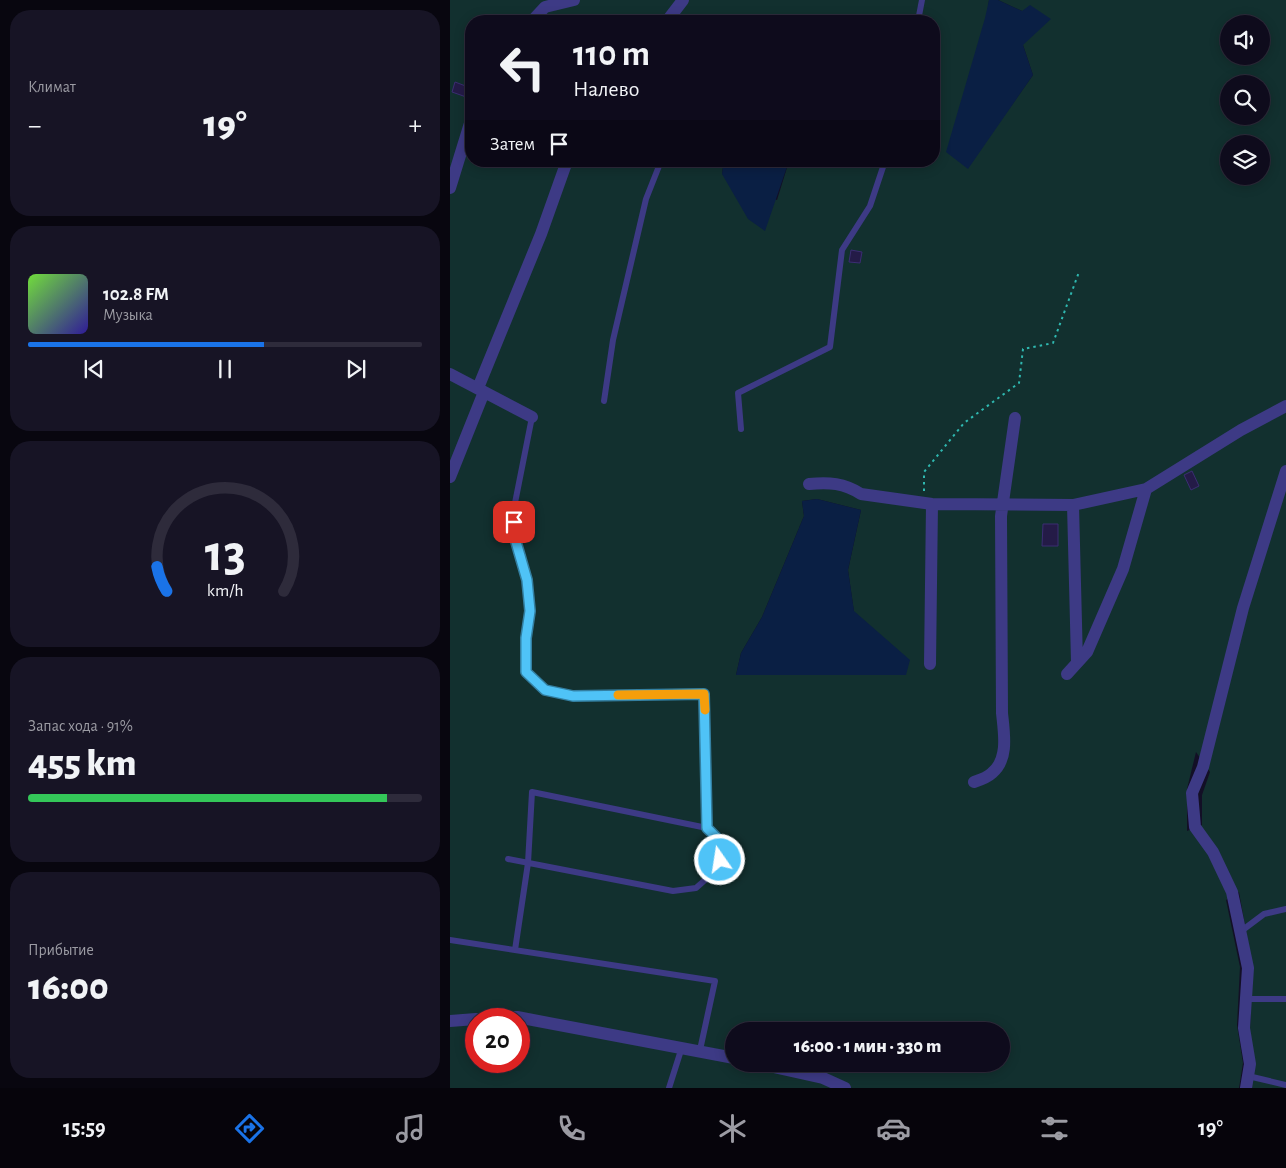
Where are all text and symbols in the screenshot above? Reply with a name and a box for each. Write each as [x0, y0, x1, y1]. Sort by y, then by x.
map controls [1220, 15, 1270, 185]
button: sound [1220, 15, 1270, 65]
icon: left [490, 35, 555, 100]
text: 110 m [573, 37, 650, 72]
button: search [1220, 75, 1270, 125]
text: Налево [573, 78, 639, 100]
text: Климат [28, 79, 76, 95]
text: 19° [203, 106, 247, 144]
text: − [28, 112, 41, 140]
text: + [409, 112, 422, 140]
icon: arrive [545, 130, 573, 158]
text: Затем [490, 135, 535, 154]
button: layers [1220, 135, 1270, 185]
text: 102.8 FM [103, 285, 169, 304]
text: Музыка [103, 307, 153, 323]
icon: previous [80, 355, 108, 383]
icon: pause [211, 355, 239, 383]
icon: next [342, 355, 370, 383]
pin [493, 501, 535, 543]
icon: arrive [500, 508, 528, 536]
text: 13 [204, 528, 246, 580]
text: km/h [207, 582, 243, 600]
text: Запас хода · 91% [28, 718, 133, 734]
text: 455 km [28, 745, 137, 783]
position arrow [693, 833, 745, 885]
text: Прибытие [28, 942, 94, 958]
text: 16:00 [28, 969, 109, 1007]
speed limit sign: 20 [465, 1008, 530, 1073]
text: 16:00 · 1 мин · 330 m [794, 1037, 941, 1056]
icon: directions [232, 1111, 267, 1146]
icon: music [393, 1111, 428, 1146]
icon: phone [554, 1111, 589, 1146]
icon: climate [715, 1111, 750, 1146]
icon: car [876, 1111, 911, 1146]
icon: filters [1037, 1111, 1072, 1146]
text: 15:59 [63, 1117, 106, 1139]
text: 19° [1198, 1117, 1223, 1139]

